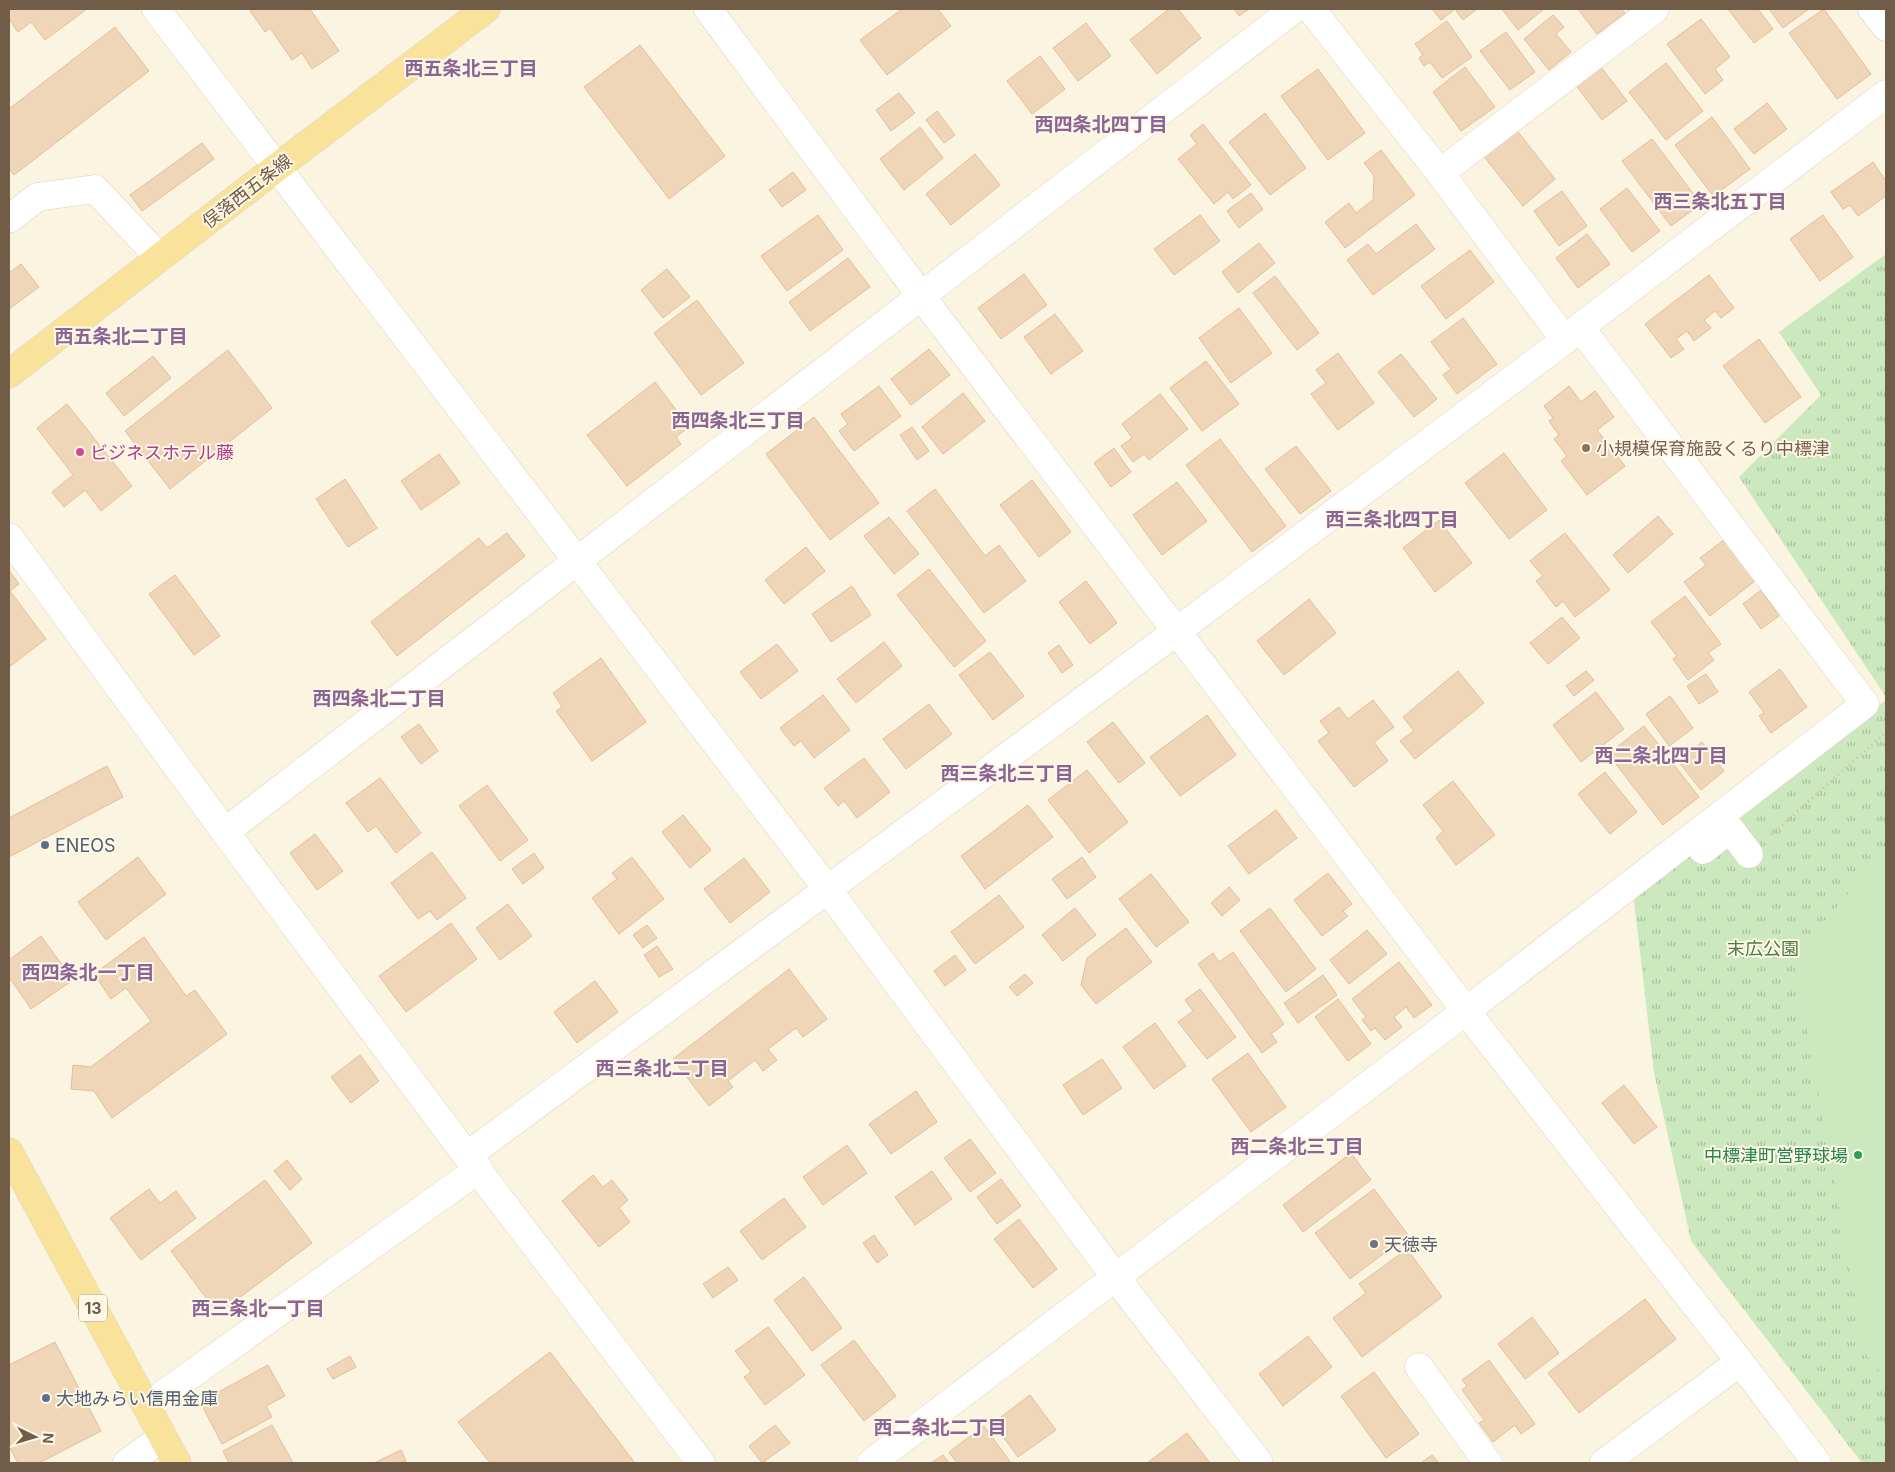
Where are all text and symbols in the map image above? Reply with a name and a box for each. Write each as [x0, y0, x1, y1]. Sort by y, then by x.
district label: 西五条北三丁目 [404, 57, 538, 80]
district label: 西四条北四丁目 [1034, 113, 1168, 136]
street label: 俣落西五条線 [198, 149, 296, 233]
district label: 西三条北五丁目 [1653, 190, 1787, 213]
district label: 西五条北二丁目 [54, 325, 188, 348]
district label: 西四条北三丁目 [671, 409, 805, 432]
place label: 小規模保育施設くるり中標津 [1596, 438, 1830, 459]
place label: ビジネスホテル藤 [90, 442, 234, 463]
marker: 小規模保育施設くるり中標津 [1580, 442, 1592, 454]
marker: ビジネスホテル藤 [74, 446, 86, 458]
district label: 西三条北四丁目 [1325, 508, 1459, 531]
district label: 西四条北二丁目 [312, 687, 446, 710]
district label: 西二条北四丁目 [1594, 744, 1728, 767]
district label: 西三条北三丁目 [940, 762, 1074, 785]
place label: ENEOS [55, 835, 116, 856]
marker: ENEOS [39, 839, 51, 851]
park label: 末広公園 [1727, 938, 1799, 959]
district label: 西四条北一丁目 [21, 961, 155, 984]
district label: 西三条北二丁目 [595, 1057, 729, 1080]
district label: 西二条北三丁目 [1230, 1135, 1364, 1158]
place label: 中標津町営野球場 [1704, 1145, 1848, 1166]
marker: 中標津町営野球場 [1852, 1149, 1864, 1161]
place label: 天徳寺 [1384, 1234, 1438, 1255]
marker: 天徳寺 [1368, 1238, 1380, 1250]
road number: 13 [79, 1295, 107, 1322]
district label: 西三条北一丁目 [191, 1297, 325, 1320]
place label: 大地みらい信用金庫 [56, 1388, 218, 1409]
marker: 大地みらい信用金庫 [40, 1392, 52, 1404]
north arrow [10, 1412, 60, 1462]
district label: 西二条北二丁目 [873, 1416, 1007, 1439]
text: N [40, 1432, 57, 1444]

